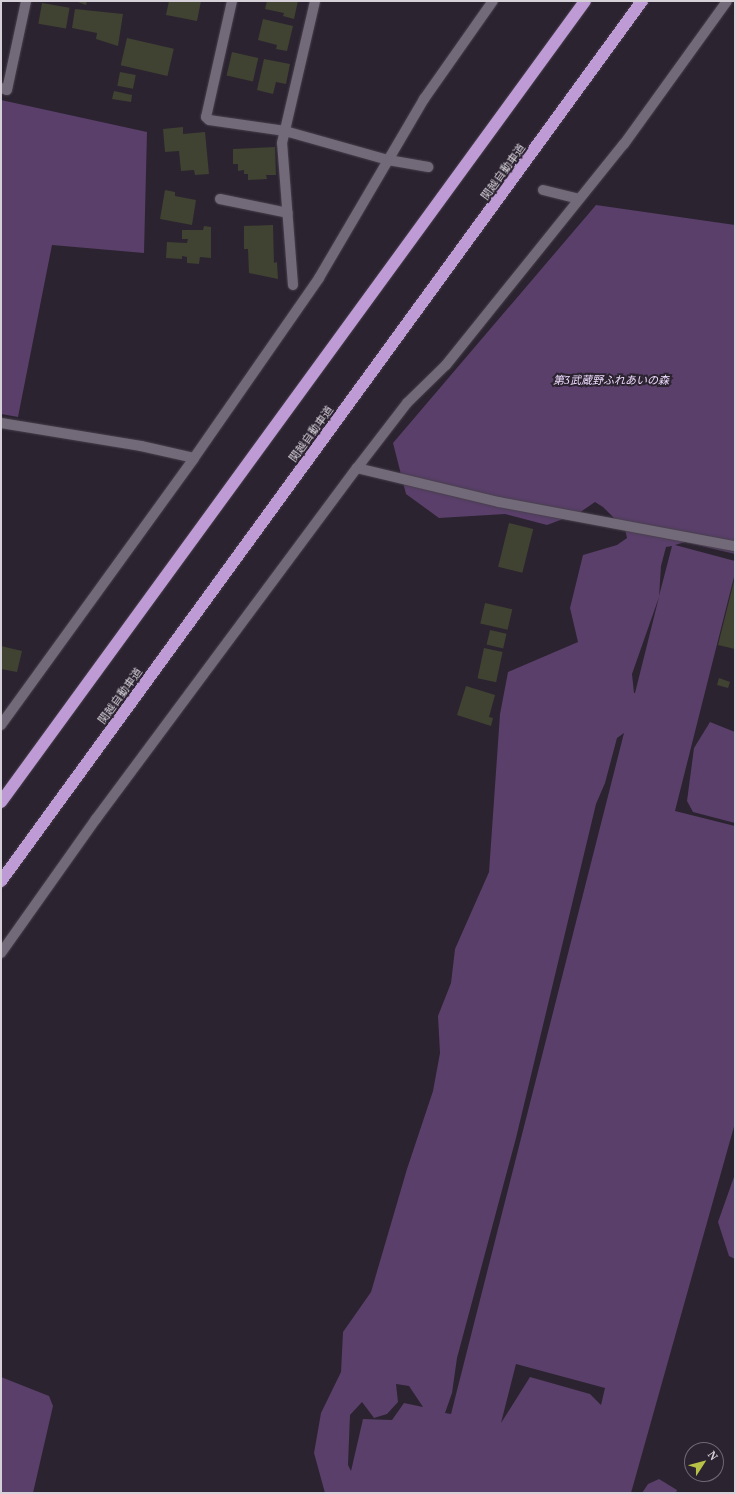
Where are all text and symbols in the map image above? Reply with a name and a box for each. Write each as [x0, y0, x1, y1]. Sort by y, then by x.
street label: 関越自動車道 [478, 141, 528, 203]
park label: 第3武蔵野ふれあいの森 [553, 373, 669, 387]
street label: 関越自動車道 [286, 403, 336, 465]
street label: 関越自動車道 [95, 665, 145, 727]
north arrow [684, 1442, 724, 1482]
text: N [705, 1448, 721, 1463]

